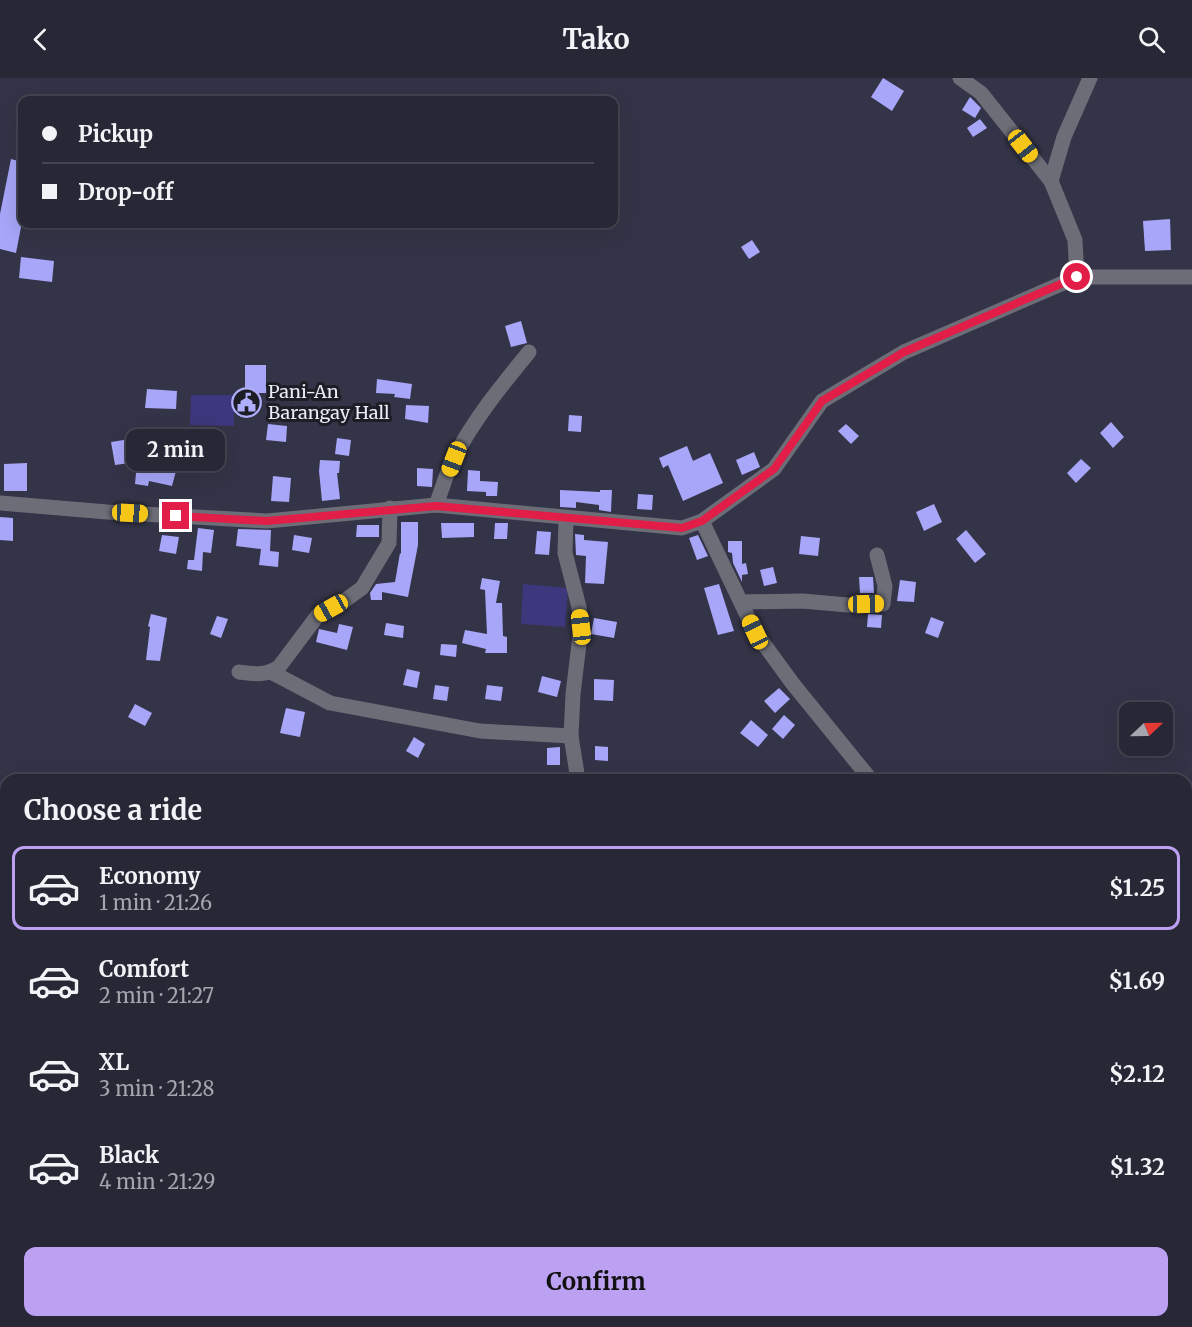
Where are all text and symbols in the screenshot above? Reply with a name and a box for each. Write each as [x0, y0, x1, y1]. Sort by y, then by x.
text: Tako [563, 22, 629, 56]
icon: back [24, 23, 57, 56]
icon: search [1135, 23, 1168, 56]
text: Pickup [78, 120, 153, 148]
car [1005, 126, 1041, 166]
text: Drop-off [78, 178, 173, 206]
route start [1063, 263, 1090, 290]
place label: Pani-An Barangay Hall [268, 380, 390, 424]
public building icon: Pani-An Barangay Hall [231, 386, 263, 418]
callout: 2 min [126, 429, 225, 471]
text: 2 min [147, 437, 204, 462]
car [439, 439, 469, 479]
route end [162, 502, 189, 529]
car [112, 503, 148, 523]
car [311, 591, 351, 625]
car [848, 595, 884, 613]
car [570, 608, 592, 646]
car [739, 612, 771, 652]
north arrow [1119, 702, 1173, 756]
map controls [1119, 702, 1173, 756]
text: Choose a ride [24, 793, 202, 827]
icon: car [27, 861, 81, 915]
text: Economy [99, 862, 200, 890]
text: $1.25 [1109, 874, 1165, 902]
text: 1 min · 21:26 [99, 890, 212, 915]
icon: car [27, 954, 81, 1008]
text: Comfort [99, 955, 189, 983]
text: $1.69 [1108, 967, 1165, 995]
text: 2 min · 21:27 [99, 983, 214, 1008]
icon: car [27, 1047, 81, 1101]
text: XL [99, 1048, 129, 1076]
text: $2.12 [1109, 1060, 1165, 1088]
text: 3 min · 21:28 [99, 1076, 214, 1101]
icon: car [27, 1140, 81, 1194]
text: Black [99, 1141, 159, 1169]
text: $1.32 [1110, 1153, 1165, 1181]
text: 4 min · 21:29 [99, 1169, 215, 1194]
button: Confirm [24, 1247, 1168, 1316]

